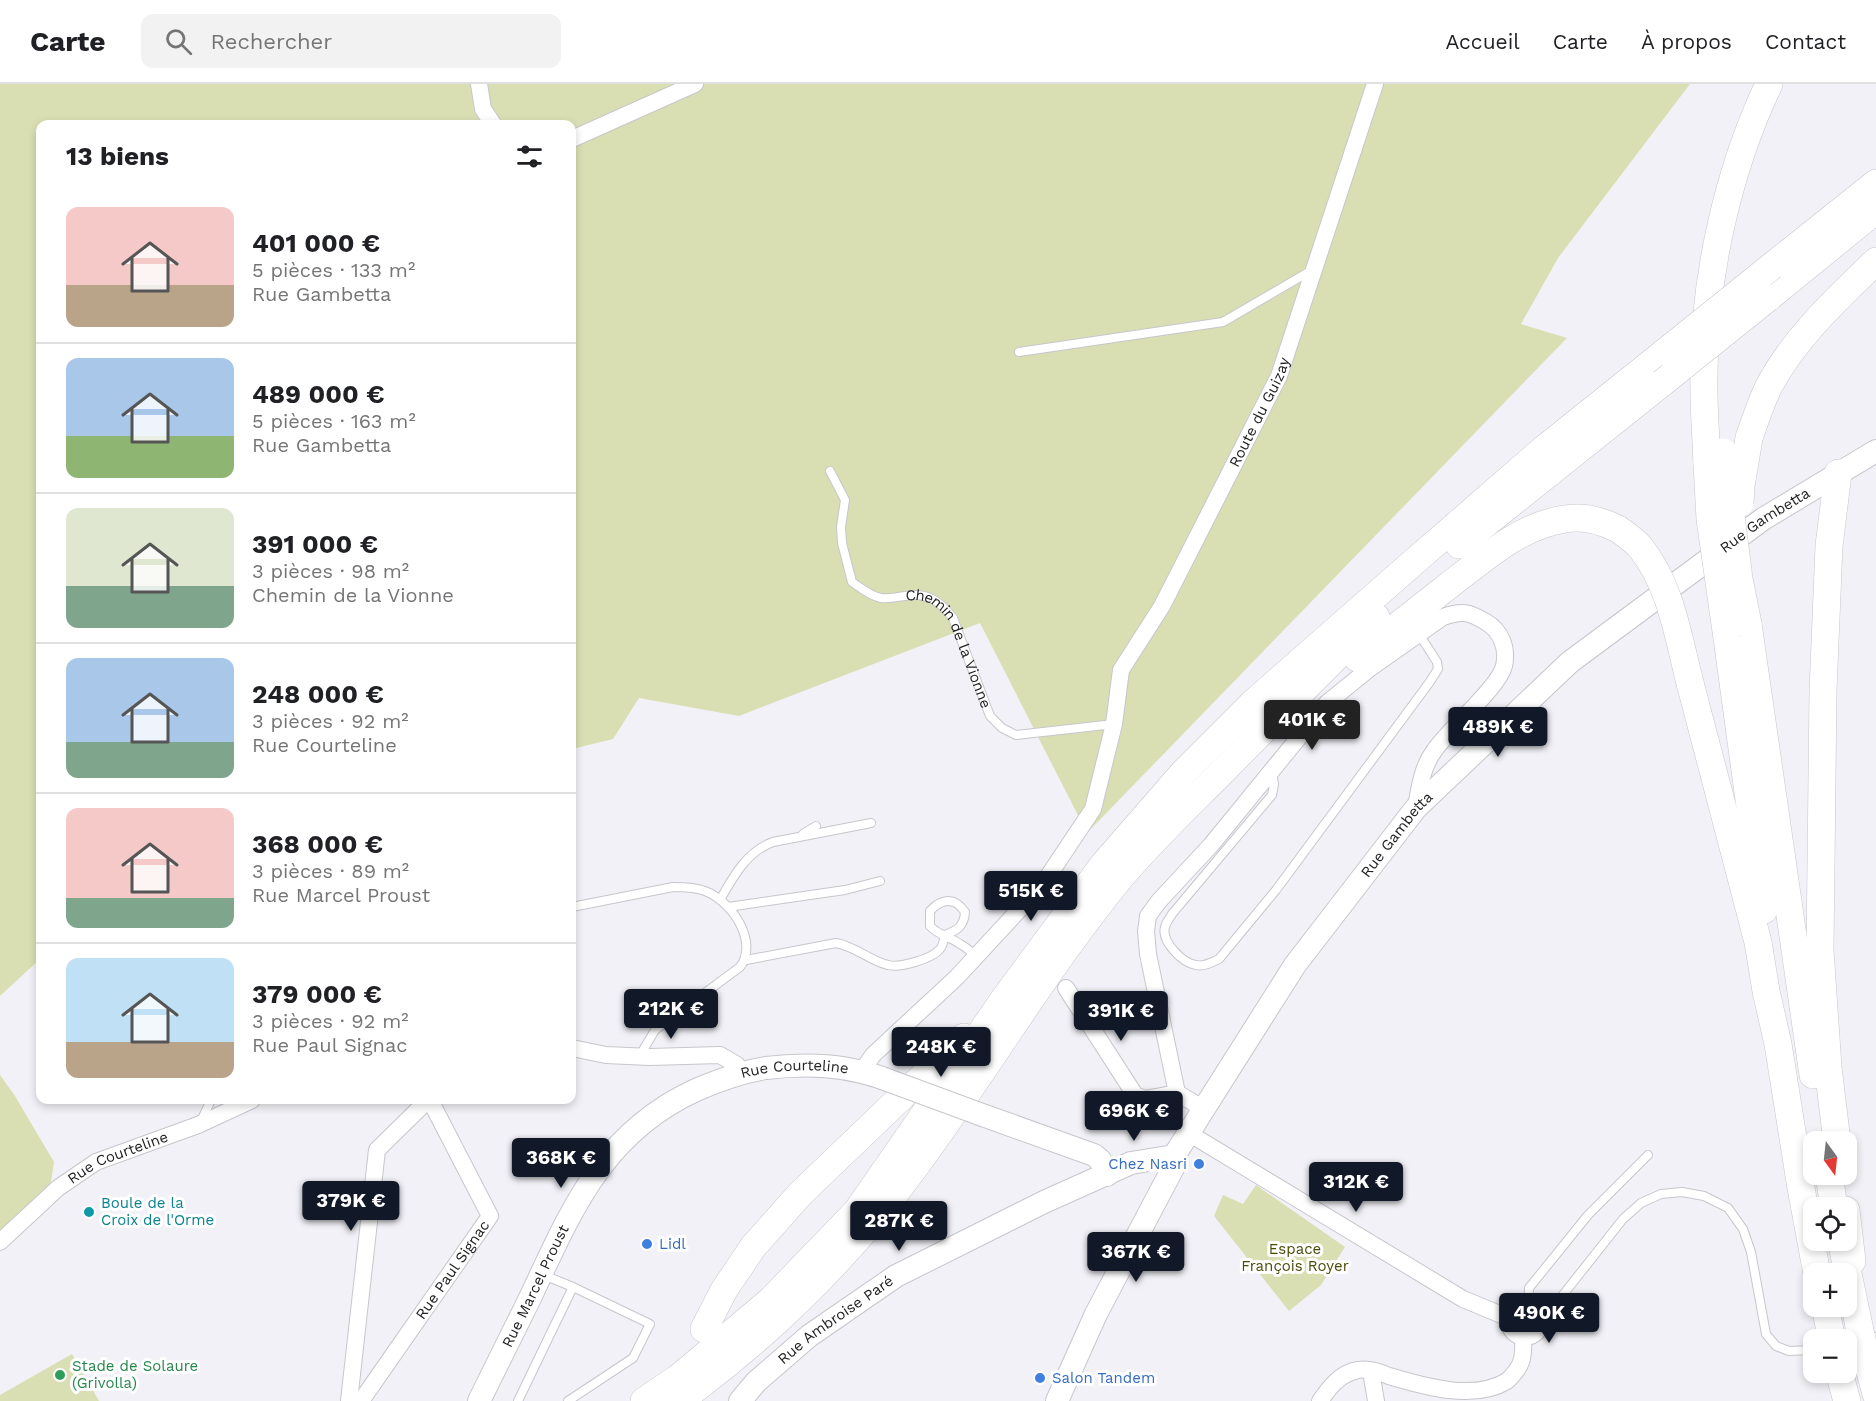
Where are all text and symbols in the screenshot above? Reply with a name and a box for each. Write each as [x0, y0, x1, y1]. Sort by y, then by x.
search box [141, 14, 561, 68]
text: Carte [30, 25, 105, 58]
icon: search [162, 25, 195, 58]
text: Rechercher [210, 29, 332, 54]
text: Accueil [1445, 29, 1520, 54]
text: Carte [1553, 29, 1608, 54]
text: À propos [1641, 29, 1732, 54]
text: Contact [1765, 29, 1846, 54]
icon: filters [513, 140, 546, 173]
text: 13 biens [66, 141, 169, 171]
text: 401 000 € [252, 228, 380, 258]
icon: home [114, 231, 186, 303]
text: 5 pièces · 133 m² [252, 258, 415, 282]
text: Rue Gambetta [252, 282, 391, 306]
street label: Route du Guizay [1225, 355, 1294, 470]
text: 489 000 € [252, 379, 384, 409]
icon: home [114, 382, 186, 454]
text: 5 pièces · 163 m² [252, 409, 416, 433]
text: Rue Gambetta [252, 433, 391, 457]
street label: Rue Gambetta [1716, 484, 1814, 557]
text: 391 000 € [252, 529, 378, 559]
icon: home [114, 532, 186, 604]
text: 3 pièces · 98 m² [252, 559, 409, 583]
text: Chemin de la Vionne [252, 583, 454, 607]
street label: Chemin de la Vionne [905, 586, 995, 711]
text: 248 000 € [252, 679, 384, 709]
icon: home [114, 682, 186, 754]
pin: 401K € [1263, 700, 1361, 751]
text: 401K € [1278, 707, 1346, 731]
pin: 489K € [1449, 707, 1547, 758]
text: 3 pièces · 92 m² [252, 709, 409, 733]
text: 489K € [1462, 714, 1534, 738]
text: Rue Courteline [252, 733, 397, 757]
street label: Rue Gambetta [1357, 788, 1437, 881]
text: 368 000 € [252, 829, 383, 859]
icon: home [114, 832, 186, 904]
text: 3 pièces · 89 m² [252, 859, 409, 883]
pin: 515K € [982, 871, 1080, 922]
text: 515K € [998, 878, 1064, 902]
text: Rue Marcel Proust [252, 883, 430, 907]
text: 379 000 € [252, 979, 382, 1009]
icon: home [114, 982, 186, 1054]
pin: 212K € [622, 989, 720, 1040]
pin: 391K € [1072, 991, 1170, 1042]
text: 212K € [638, 996, 704, 1020]
text: 391K € [1088, 998, 1154, 1022]
text: 3 pièces · 92 m² [252, 1009, 409, 1033]
pin: 248K € [892, 1027, 990, 1078]
text: Rue Paul Signac [252, 1033, 407, 1057]
text: 248K € [906, 1034, 976, 1058]
street label: Rue Courteline [739, 1056, 850, 1082]
pin: 696K € [1085, 1091, 1183, 1142]
text: 696K € [1099, 1098, 1169, 1122]
street label: Rue Courteline [64, 1128, 171, 1188]
north arrow [1803, 1131, 1857, 1185]
map controls [1803, 1131, 1857, 1383]
pin: 368K € [512, 1138, 610, 1189]
text: 368K € [526, 1145, 596, 1169]
place label: Chez Nasri [1108, 1155, 1187, 1173]
marker: Chez Nasri [1192, 1157, 1206, 1171]
pin: 312K € [1307, 1162, 1405, 1213]
text: 312K € [1323, 1169, 1389, 1193]
pin: 379K € [302, 1181, 400, 1232]
text: 379K € [316, 1188, 386, 1212]
place label: Boule de la Croix de l'Orme [101, 1194, 214, 1229]
button: locate [1803, 1197, 1857, 1251]
pin: 287K € [850, 1201, 948, 1252]
marker: Boule de la Croix de l'Orme [82, 1205, 96, 1219]
text: 287K € [864, 1208, 934, 1232]
street label: Rue Paul Signac [412, 1217, 493, 1323]
street label: Rue Marcel Proust [498, 1221, 573, 1350]
pin: 367K € [1087, 1232, 1185, 1283]
place label: Lidl [659, 1235, 686, 1253]
marker: Lidl [640, 1237, 654, 1251]
text: 367K € [1101, 1239, 1171, 1263]
park label: Espace François Royer [1241, 1240, 1349, 1275]
button: + [1803, 1263, 1857, 1317]
street label: Rue Ambroise Paré [774, 1272, 897, 1368]
pin: 490K € [1500, 1293, 1598, 1344]
text: 490K € [1513, 1300, 1585, 1324]
button: − [1803, 1329, 1857, 1383]
place label: Stade de Solaure (Grivolla) [72, 1357, 198, 1392]
marker: Stade de Solaure (Grivolla) [53, 1368, 67, 1382]
place label: Salon Tandem [1052, 1369, 1155, 1387]
marker: Salon Tandem [1033, 1371, 1047, 1385]

